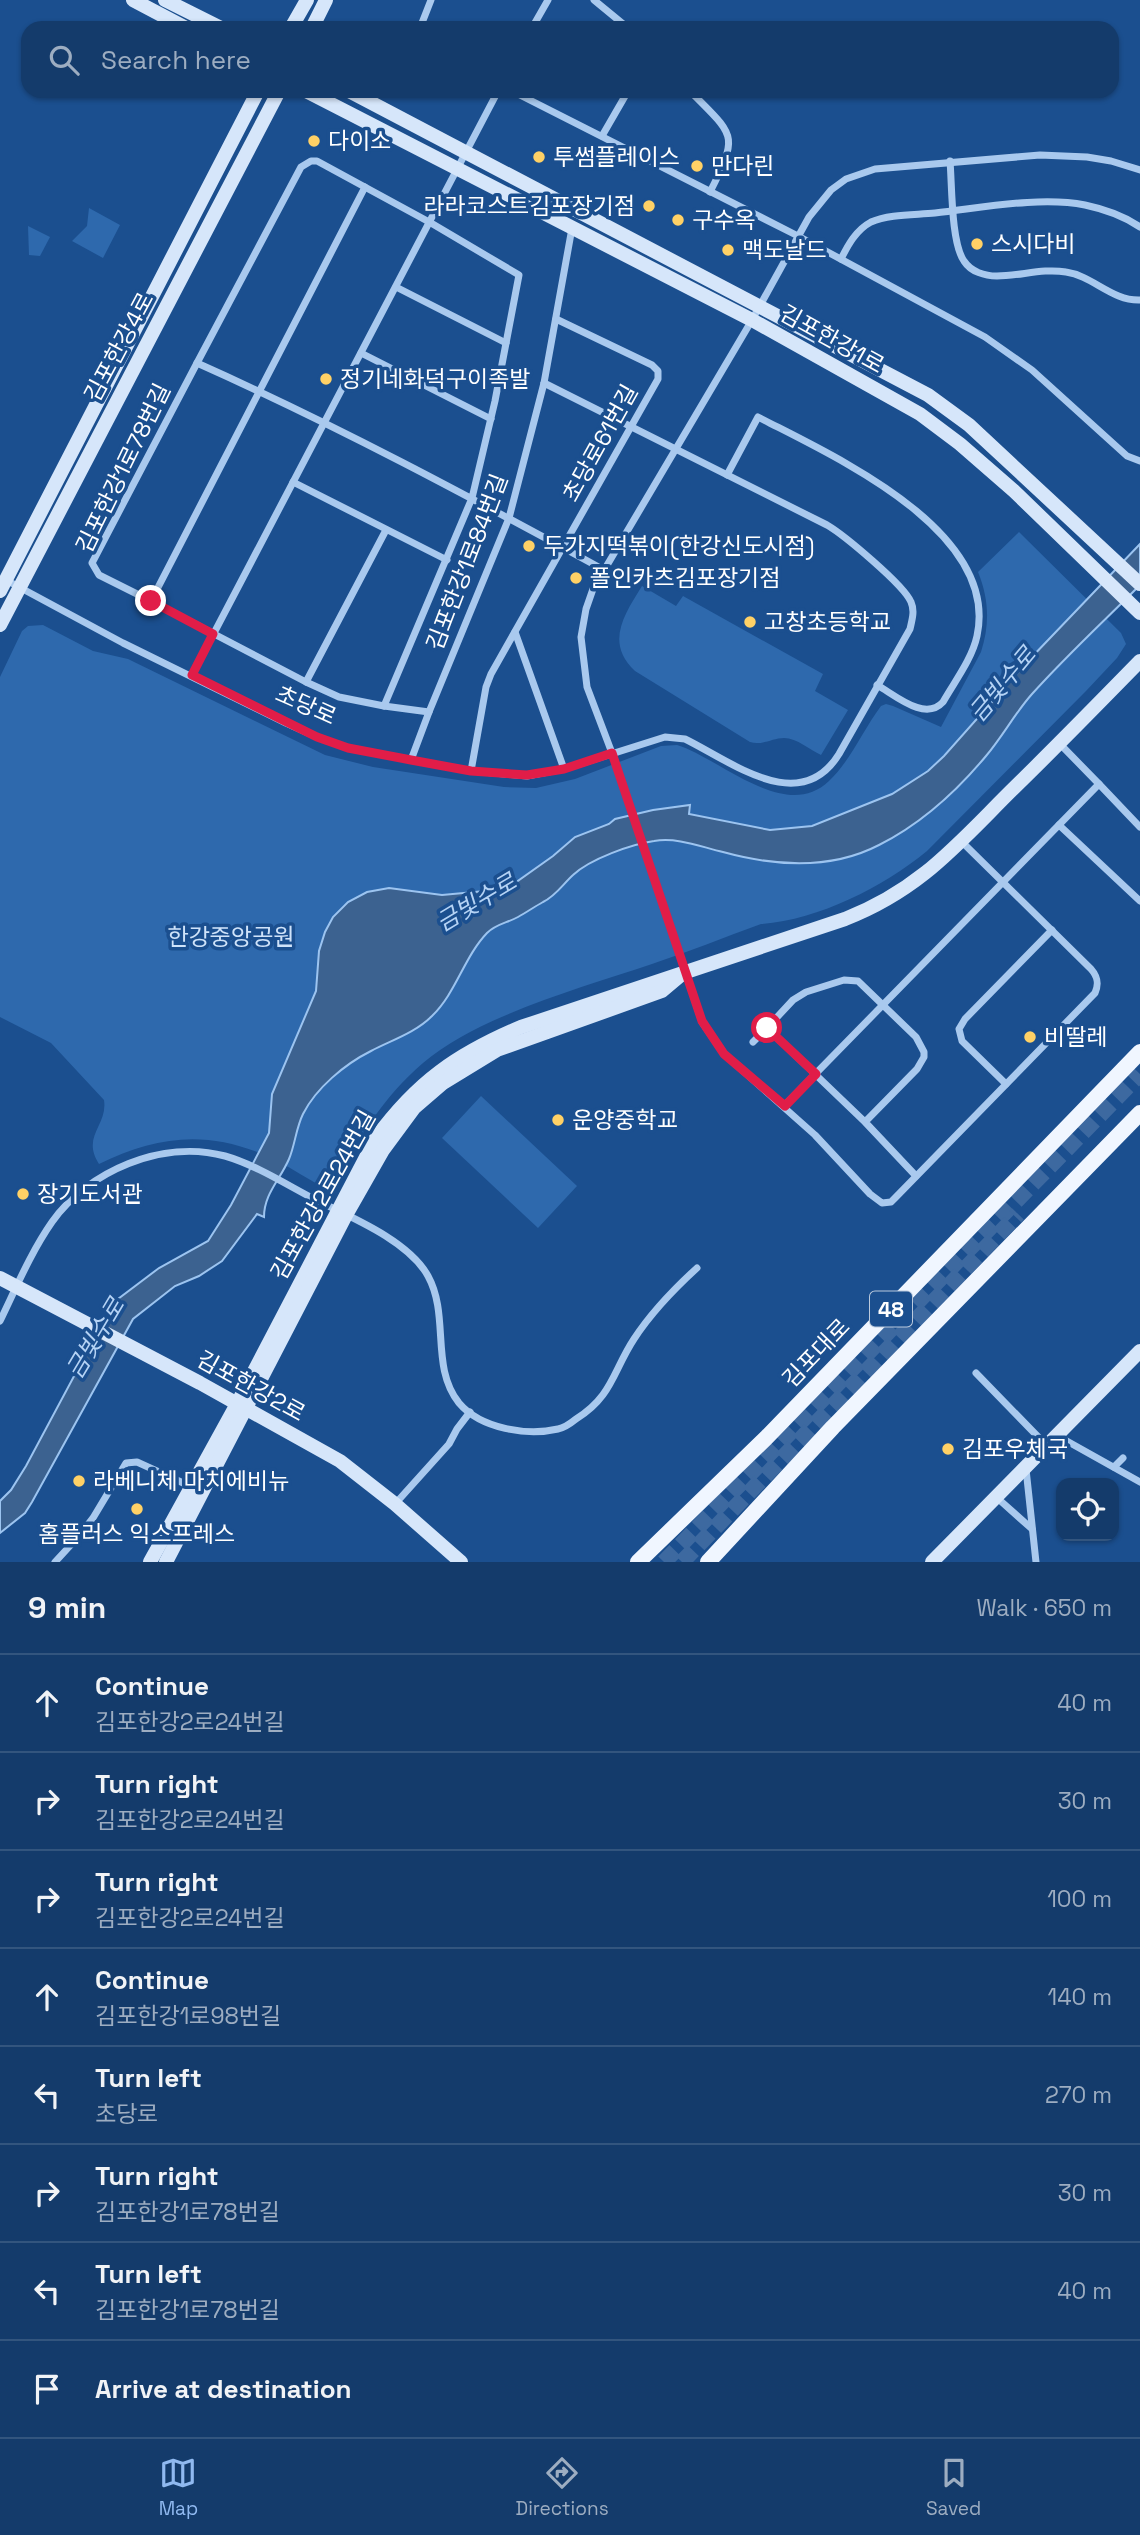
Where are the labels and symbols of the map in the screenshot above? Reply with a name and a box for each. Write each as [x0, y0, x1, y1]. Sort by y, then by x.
place label: 다이소 [328, 126, 391, 156]
marker: 다이소 [306, 133, 322, 149]
place label: 투썸플레이스 [553, 142, 680, 172]
marker: 투썸플레이스 [531, 149, 547, 165]
place label: 만다린 [711, 151, 774, 181]
marker: 만다린 [689, 158, 705, 174]
place label: 라라코스트김포장기점 [423, 191, 635, 221]
marker: 라라코스트김포장기점 [641, 198, 657, 214]
place label: 구수옥 [692, 205, 755, 235]
marker: 구수옥 [670, 212, 686, 228]
place label: 스시다비 [991, 229, 1076, 259]
place label: 맥도날드 [742, 235, 827, 265]
marker: 스시다비 [969, 236, 985, 252]
marker: 맥도날드 [720, 242, 736, 258]
street label: 김포한강4로 [78, 287, 160, 407]
street label: 김포한강1로 [774, 298, 890, 380]
place label: 정기네화덕구이족발 [340, 364, 530, 394]
marker: 정기네화덕구이족발 [318, 371, 334, 387]
street label: 김포한강1로78번길 [69, 378, 177, 558]
street label: 초당로61번길 [556, 379, 644, 507]
street label: 김포한강1로84번길 [420, 470, 514, 654]
place label: 두가지떡볶이(한강신도시점) [543, 531, 814, 561]
marker: 두가지떡볶이(한강신도시점) [521, 538, 537, 554]
place label: 폴인카츠김포장기점 [590, 563, 780, 593]
marker: 폴인카츠김포장기점 [568, 570, 584, 586]
route end [135, 585, 166, 616]
place label: 고창초등학교 [764, 607, 891, 637]
marker: 고창초등학교 [742, 614, 758, 630]
water label: 금빛수로 [962, 640, 1043, 728]
street label: 초당로 [271, 678, 341, 732]
water label: 금빛수로 [430, 865, 523, 938]
park label: 한강중앙공원 [168, 922, 294, 952]
route start [751, 1012, 782, 1043]
place label: 비딸레 [1044, 1022, 1107, 1052]
marker: 비딸레 [1022, 1029, 1038, 1045]
street label: 김포한강2로24번길 [264, 1105, 382, 1285]
place label: 운양중학교 [572, 1105, 678, 1135]
marker: 운양중학교 [550, 1112, 566, 1128]
place label: 장기도서관 [37, 1179, 143, 1209]
marker: 장기도서관 [15, 1186, 31, 1202]
water label: 금빛수로 [59, 1291, 132, 1384]
road number: 48 [870, 1292, 912, 1326]
street label: 김포대로 [776, 1312, 856, 1394]
street label: 김포한강2로 [191, 1344, 311, 1428]
place label: 김포우체국 [962, 1434, 1068, 1464]
marker: 김포우체국 [940, 1441, 956, 1457]
place label: 라베니체 마치에비뉴 [93, 1466, 289, 1496]
marker: 라베니체 마치에비뉴 [71, 1473, 87, 1489]
marker: 홈플러스 익스프레스 [129, 1501, 145, 1517]
place label: 홈플러스 익스프레스 [39, 1519, 235, 1549]

